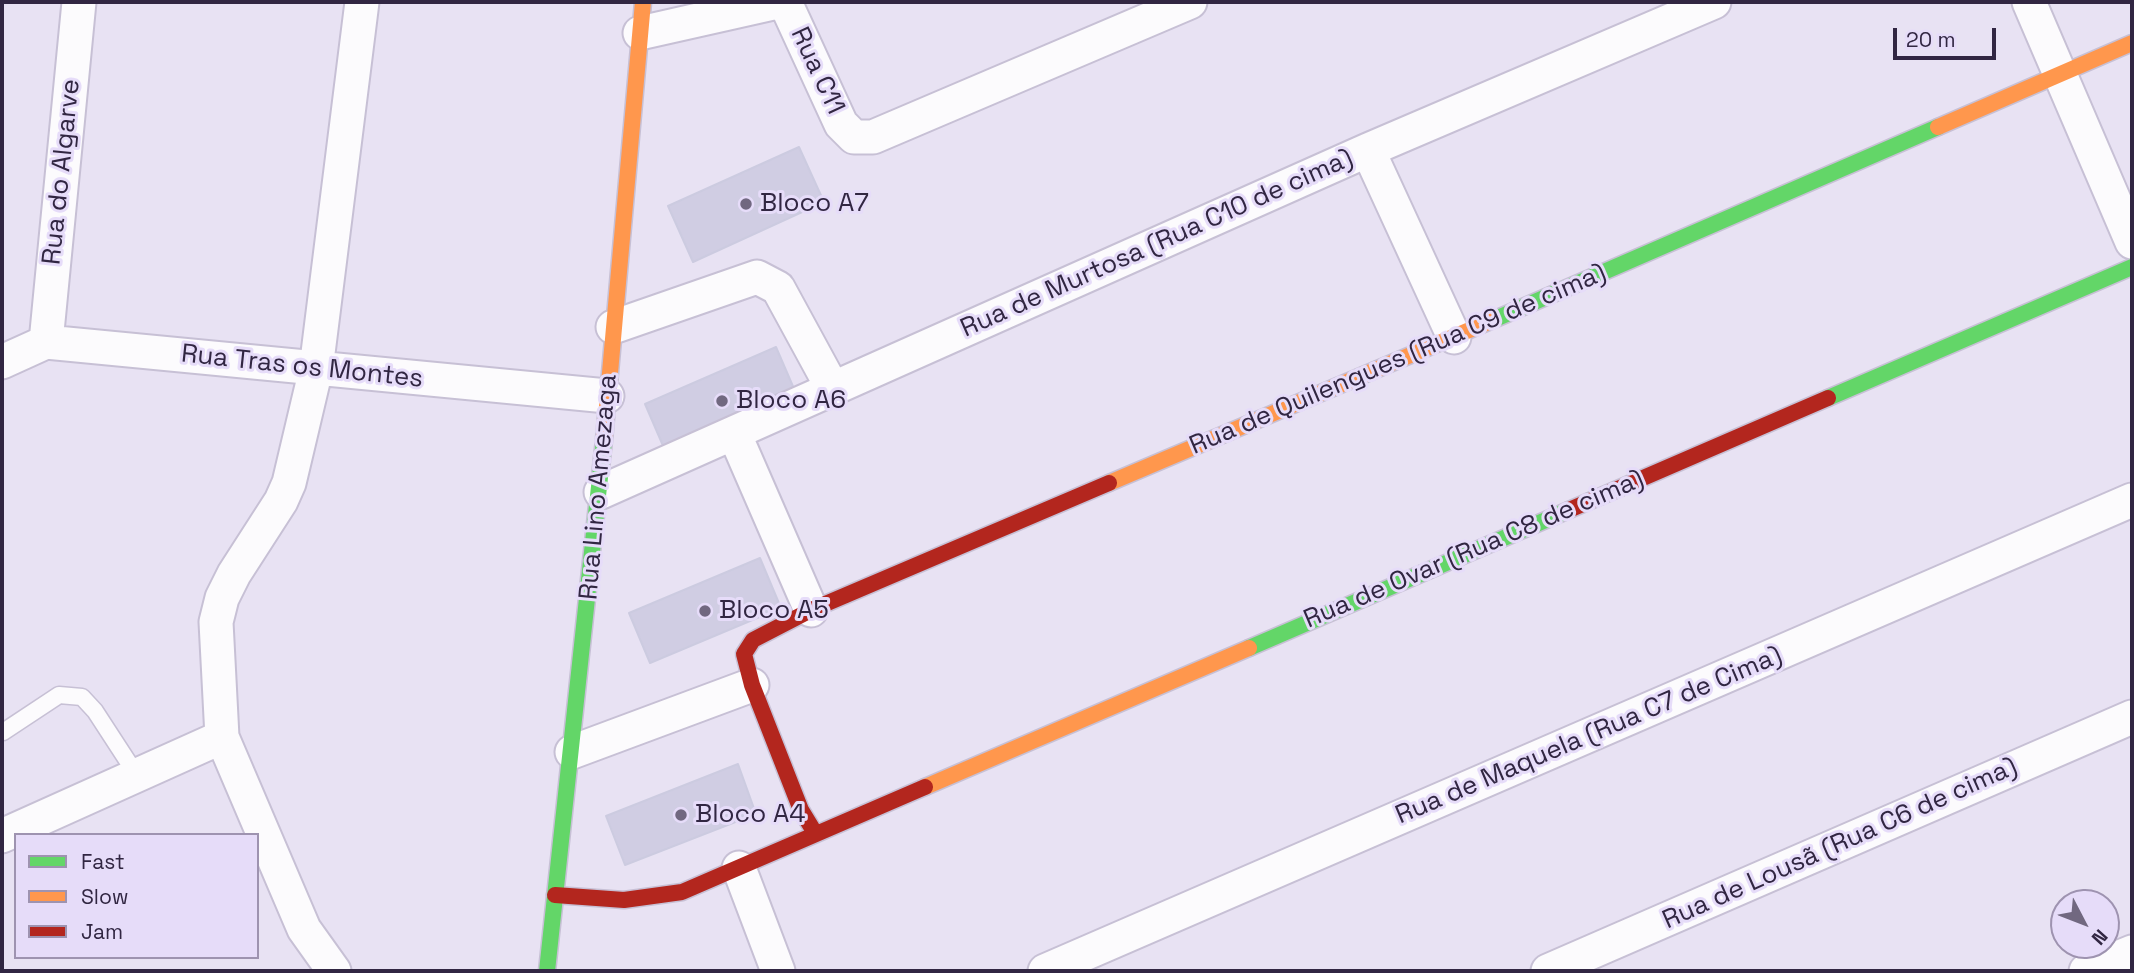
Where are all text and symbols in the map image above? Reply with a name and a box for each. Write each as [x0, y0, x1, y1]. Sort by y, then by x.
scale bar [1896, 14, 1999, 58]
street label: Rua C11 [783, 23, 851, 119]
text: 20 m [1906, 26, 1956, 53]
street label: Rua do Algarve [37, 78, 87, 266]
street label: Rua de Murtosa (Rua C10 de cima) [956, 143, 1358, 345]
place label: Bloco A7 [760, 188, 869, 220]
marker: Bloco A7 [738, 196, 754, 212]
street label: Rua de Quilengues (Rua C9 de cima) [1185, 258, 1611, 462]
street label: Rua Tras os Montes [180, 339, 424, 395]
street label: Rua Lino Amezaga [574, 373, 624, 601]
place label: Bloco A6 [736, 385, 846, 417]
marker: Bloco A6 [714, 393, 730, 409]
street label: Rua de Ovar (Rua C8 de cima) [1299, 464, 1649, 636]
place label: Bloco A5 [719, 595, 829, 627]
marker: Bloco A5 [697, 603, 713, 619]
street label: Rua de Maquela (Rua C7 de Cima) [1391, 640, 1787, 832]
street label: Rua de Lousã (Rua C6 de cima) [1658, 752, 2022, 936]
place label: Bloco A4 [695, 799, 806, 831]
marker: Bloco A4 [673, 807, 689, 823]
legend [14, 833, 259, 959]
text: Fast [81, 848, 125, 875]
text: Slow [81, 883, 129, 910]
north arrow [2050, 889, 2120, 959]
text: Jam [81, 918, 123, 945]
text: N [2086, 924, 2113, 950]

